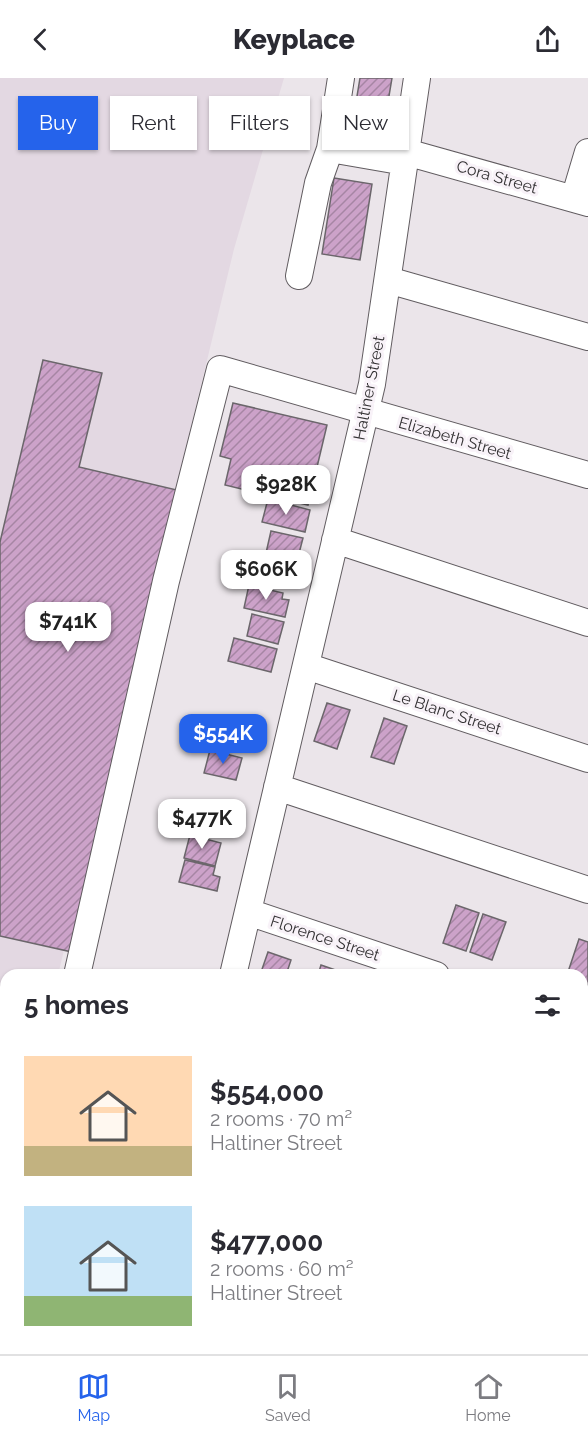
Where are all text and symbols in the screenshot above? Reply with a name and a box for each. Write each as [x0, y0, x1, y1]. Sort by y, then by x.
icon: back [24, 23, 57, 56]
icon: share [531, 23, 564, 56]
text: Keyplace [233, 24, 355, 55]
chip: Buy [18, 96, 98, 150]
chip: Rent [110, 96, 197, 150]
chip: Filters [209, 96, 310, 150]
chip: New [322, 96, 409, 150]
street label: Cora Street [454, 156, 540, 198]
street label: Haltiner Street [350, 334, 389, 442]
street label: Elizabeth Street [396, 413, 514, 463]
pin: $928K [244, 465, 328, 516]
text: $928K [255, 472, 317, 496]
pin: $606K [224, 550, 308, 601]
text: $606K [235, 557, 297, 581]
pin: $741K [26, 602, 110, 653]
text: $741K [39, 609, 97, 633]
street label: Le Blanc Street [390, 686, 504, 739]
pin: $554K [181, 714, 265, 765]
text: $554K [193, 721, 253, 745]
pin: $477K [160, 799, 244, 850]
text: $477K [172, 806, 232, 830]
street label: Florence Street [268, 911, 383, 965]
icon: filters [531, 989, 564, 1022]
text: 5 homes [24, 990, 129, 1020]
text: $554,000 [210, 1077, 324, 1107]
icon: home [72, 1080, 144, 1152]
text: 2 rooms · 70 m² [210, 1107, 352, 1131]
text: Haltiner Street [210, 1131, 343, 1155]
text: $477,000 [210, 1227, 323, 1257]
icon: home [72, 1230, 144, 1302]
text: 2 rooms · 60 m² [210, 1257, 354, 1281]
text: Haltiner Street [210, 1281, 343, 1305]
tab: Map [77, 1370, 110, 1425]
tab: Saved [265, 1370, 311, 1425]
tab: Home [465, 1370, 511, 1425]

